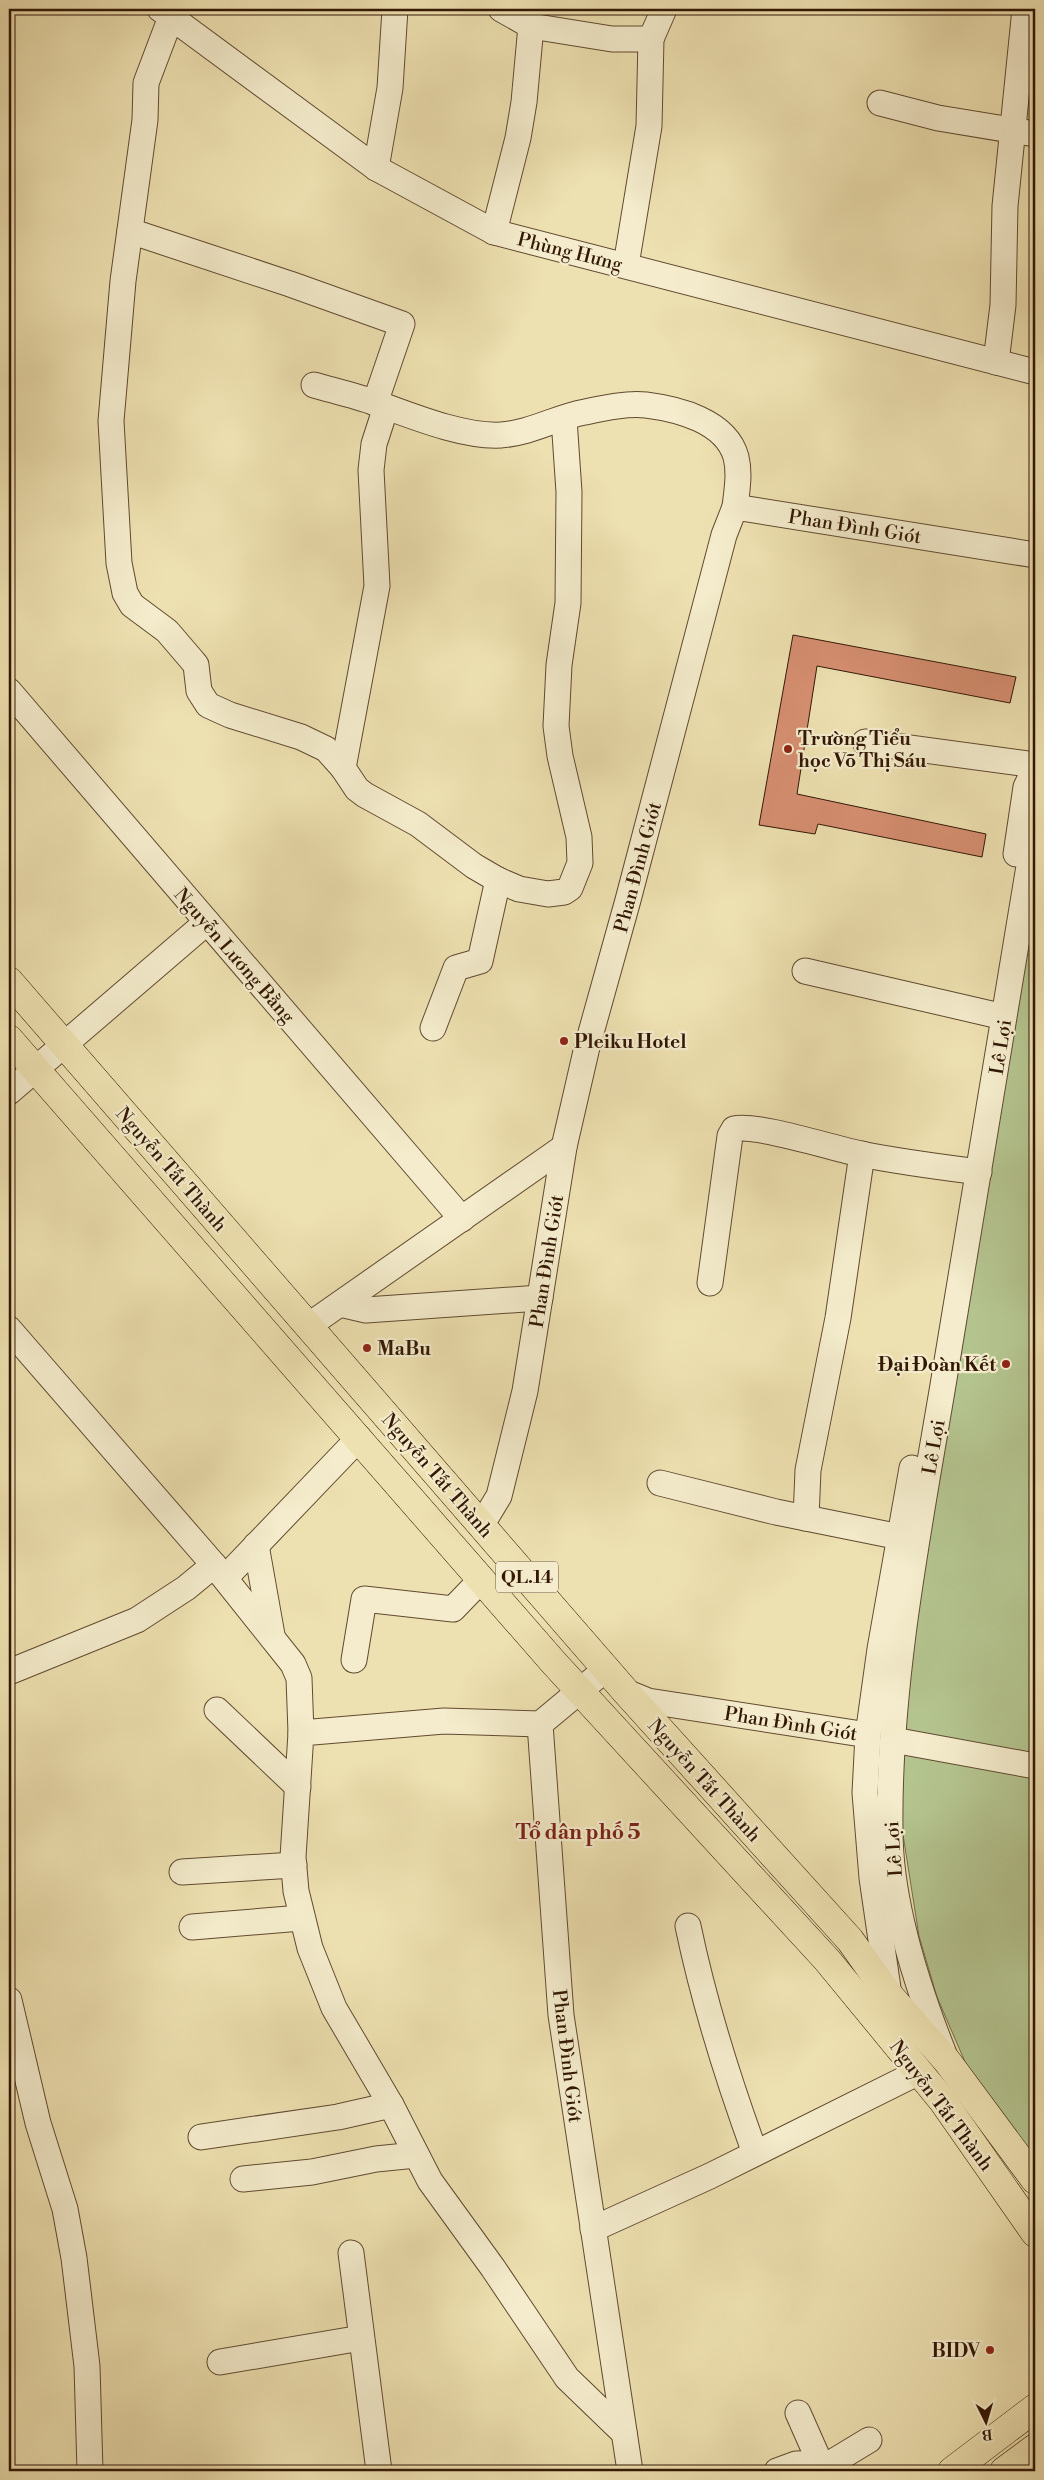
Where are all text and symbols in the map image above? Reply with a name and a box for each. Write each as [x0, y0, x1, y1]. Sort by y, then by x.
street label: Phùng Hưng [515, 227, 625, 277]
street label: Phan Đình Giót [787, 505, 923, 549]
place label: Trường Tiểu học Võ Thị Sáu [798, 727, 927, 773]
marker: Trường Tiểu học Võ Thị Sáu [782, 743, 794, 755]
street label: Phan Đình Giót [609, 799, 667, 935]
street label: Nguyễn Lương Bằng [169, 883, 300, 1029]
street label: Lê Lợi [985, 1018, 1017, 1077]
place label: Pleiku Hotel [574, 1030, 686, 1054]
marker: Pleiku Hotel [558, 1035, 570, 1047]
street label: Nguyễn Tất Thành [110, 1102, 232, 1237]
street label: Phan Đình Giót [525, 1193, 569, 1329]
place label: MaBu [377, 1337, 431, 1361]
marker: MaBu [361, 1342, 373, 1354]
place label: Đại Đoàn Kết [877, 1353, 996, 1377]
marker: Đại Đoàn Kết [1000, 1358, 1012, 1370]
street label: Nguyễn Tất Thành [376, 1408, 498, 1543]
street label: Lê Lợi [917, 1418, 951, 1477]
road number: QL.14 [496, 1561, 558, 1592]
street label: Phan Đình Giót [723, 1702, 859, 1746]
street label: Nguyễn Tất Thành [643, 1714, 766, 1847]
district label: Tổ dân phố 5 [516, 1820, 640, 1846]
street label: Lê Lợi [880, 1820, 908, 1878]
street label: Phan Đình Giót [547, 1988, 587, 2124]
street label: Nguyễn Tất Thành [884, 2035, 998, 2176]
place label: BIDV [931, 2339, 981, 2363]
marker: BIDV [984, 2344, 996, 2356]
north arrow [962, 2398, 1012, 2448]
text: B [981, 2425, 993, 2443]

